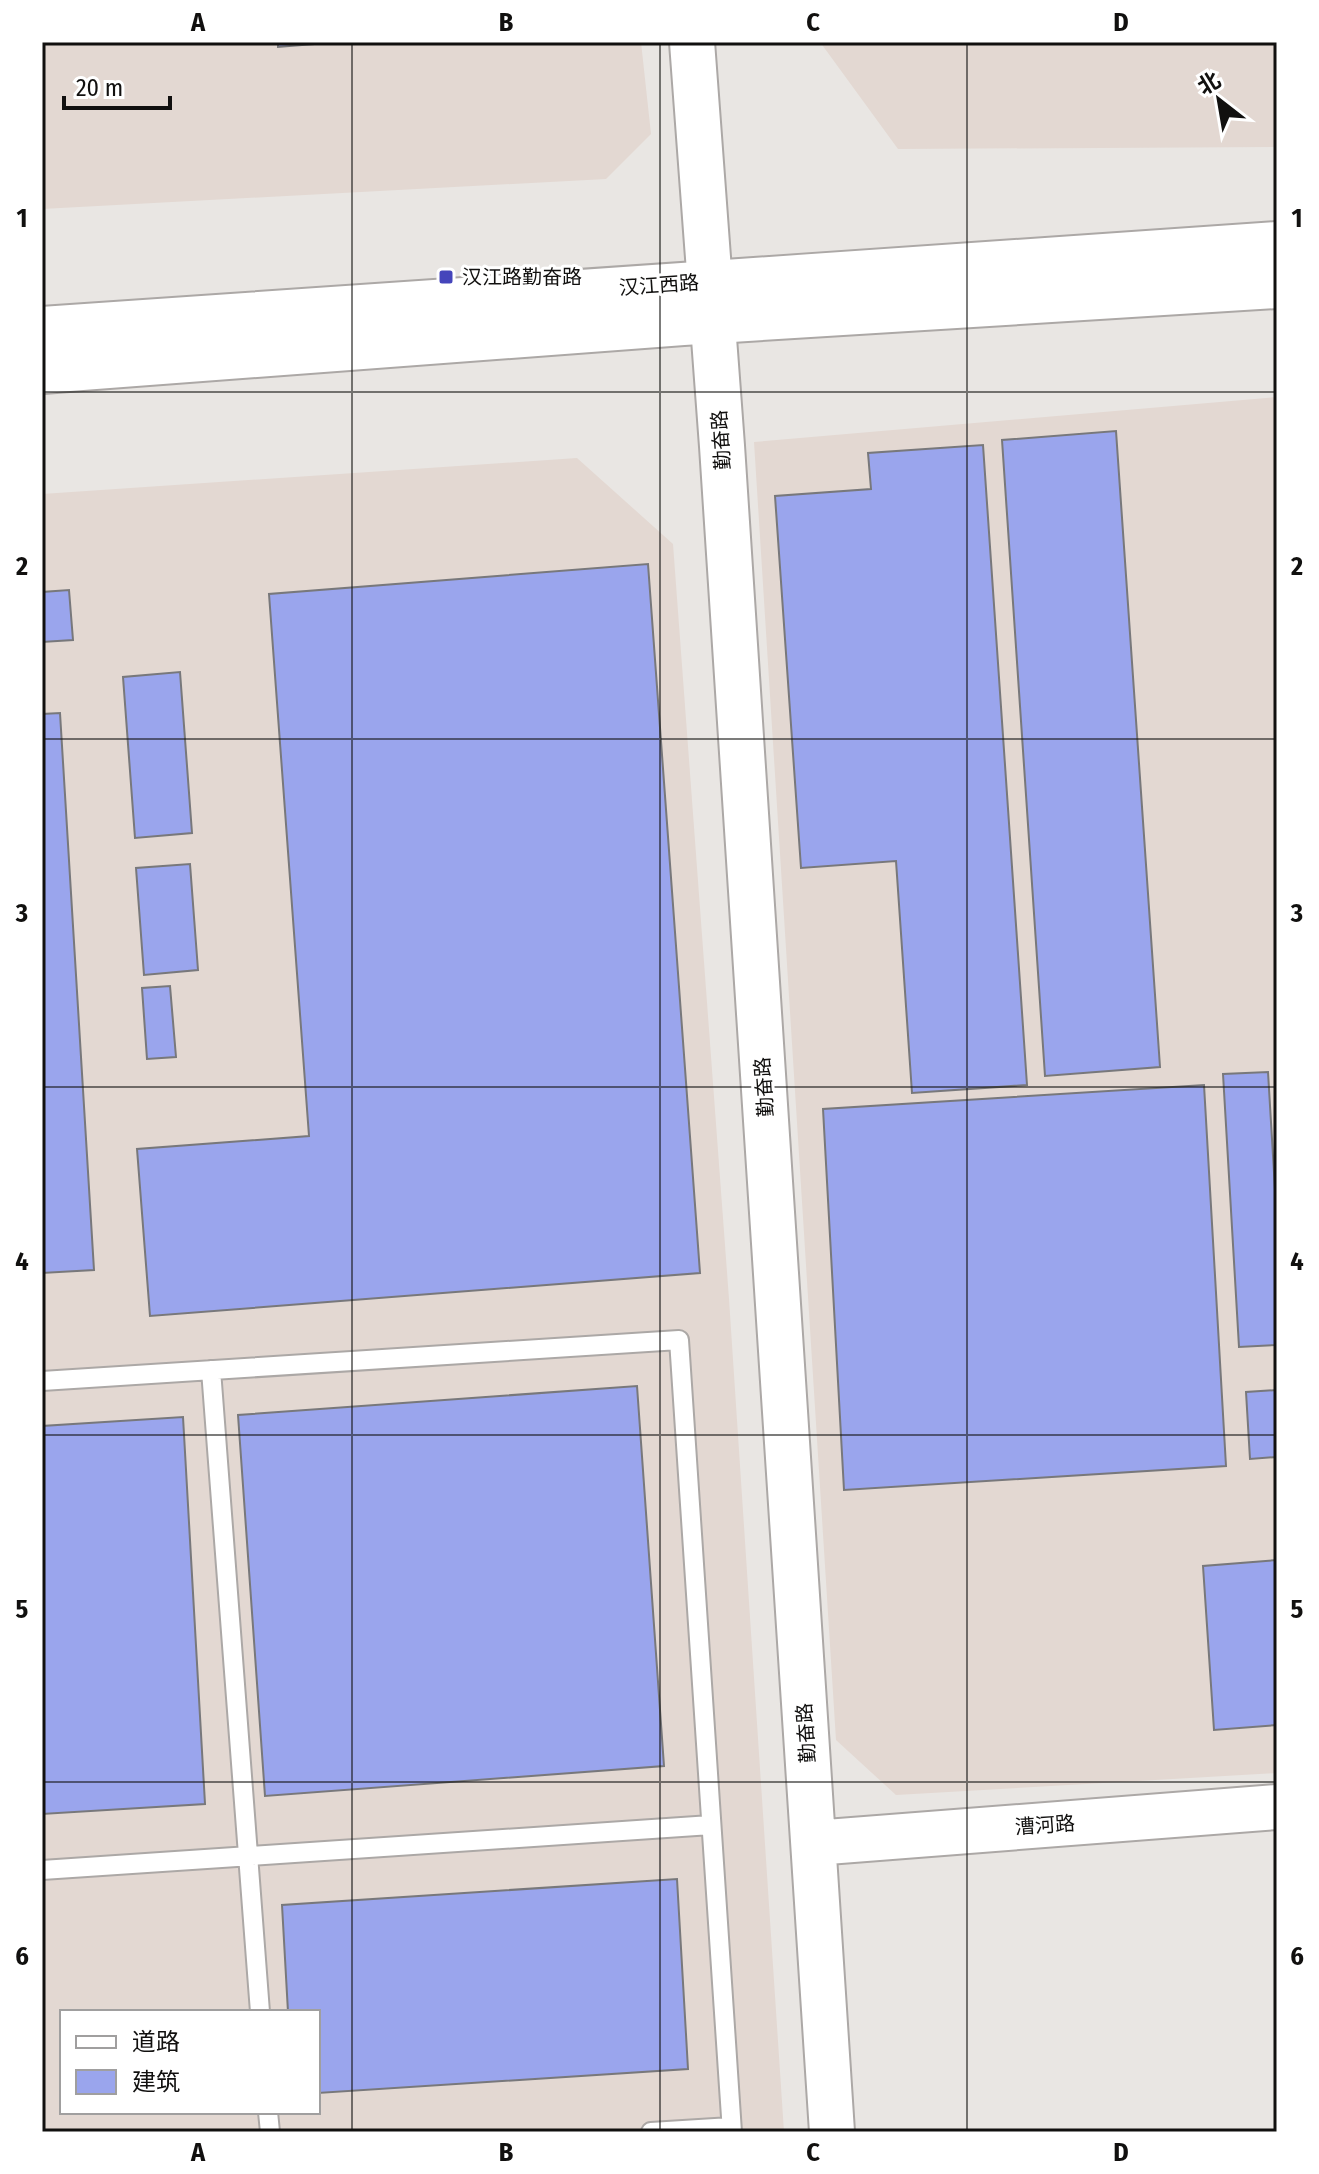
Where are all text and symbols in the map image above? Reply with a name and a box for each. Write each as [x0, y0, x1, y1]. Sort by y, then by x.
text: A [190, 7, 206, 38]
text: B [499, 7, 514, 38]
text: C [806, 7, 820, 38]
text: D [1113, 7, 1129, 38]
scale bar [64, 60, 170, 110]
north arrow [1179, 60, 1259, 140]
text: 北 [1193, 66, 1225, 101]
text: 20 m [76, 74, 123, 102]
text: 1 [17, 203, 28, 234]
text: 1 [1292, 203, 1303, 234]
place label: 汉江路勤奋路 [462, 265, 582, 289]
marker: 汉江路勤奋路 [437, 268, 455, 286]
street label: 汉江西路 [618, 270, 700, 300]
street label: 勤奋路 [707, 409, 735, 471]
text: 2 [15, 551, 28, 582]
text: 2 [1290, 551, 1303, 582]
text: 3 [15, 898, 28, 929]
text: 3 [1290, 898, 1303, 929]
street label: 勤奋路 [750, 1056, 778, 1118]
text: 4 [15, 1246, 29, 1277]
text: 4 [1290, 1246, 1304, 1277]
text: 5 [16, 1594, 29, 1625]
text: 5 [1291, 1594, 1304, 1625]
street label: 勤奋路 [792, 1702, 820, 1764]
street label: 漕河路 [1014, 1811, 1076, 1839]
text: 6 [15, 1941, 29, 1972]
text: 6 [1290, 1941, 1304, 1972]
legend [60, 2010, 320, 2114]
text: 道路 [132, 2028, 180, 2056]
text: 建筑 [132, 2068, 180, 2096]
text: A [190, 2137, 206, 2168]
text: B [499, 2137, 514, 2168]
text: C [806, 2137, 820, 2168]
text: D [1113, 2137, 1129, 2168]

